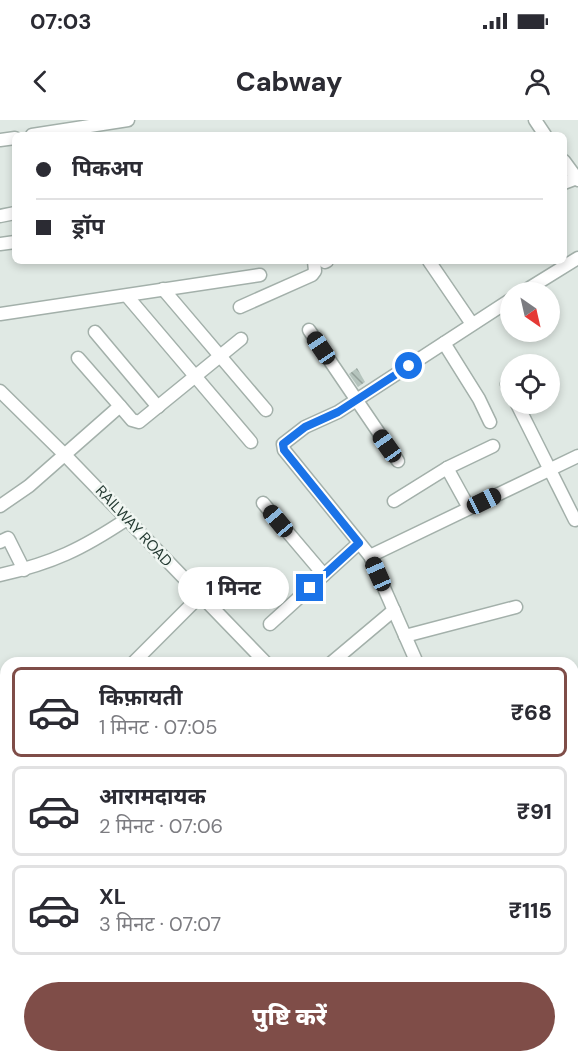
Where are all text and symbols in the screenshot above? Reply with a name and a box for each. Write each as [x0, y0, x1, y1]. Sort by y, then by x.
text: 07:03 [30, 7, 92, 36]
text: Cabway [236, 64, 342, 99]
icon: back [24, 65, 57, 98]
icon: person [521, 65, 554, 98]
text: पिकअप [72, 154, 143, 183]
text: ड्रॉप [72, 212, 105, 241]
north arrow [500, 282, 560, 342]
map controls [500, 282, 560, 414]
car [303, 328, 339, 368]
route start [395, 352, 422, 379]
button: locate [500, 354, 560, 414]
car [369, 426, 405, 466]
street label: RAILWAY ROAD [91, 481, 177, 571]
car [464, 485, 504, 517]
car [260, 501, 296, 541]
car [362, 554, 394, 594]
callout: 1 मिनट [178, 567, 289, 609]
route end [296, 574, 323, 601]
text: 1 मिनट [206, 575, 261, 601]
text: किफ़ायती [99, 683, 183, 712]
icon: car [27, 685, 81, 739]
text: ₹68 [511, 698, 552, 727]
text: 1 मिनट · 07:05 [99, 714, 217, 740]
text: आरामदायक [99, 782, 206, 811]
icon: car [27, 784, 81, 838]
text: ₹91 [517, 797, 552, 826]
text: 2 मिनट · 07:06 [99, 813, 223, 839]
text: XL [99, 882, 126, 911]
icon: car [27, 883, 81, 937]
text: ₹115 [509, 896, 552, 925]
text: 3 मिनट · 07:07 [99, 911, 221, 937]
button: पुष्टि करें [24, 982, 555, 1051]

